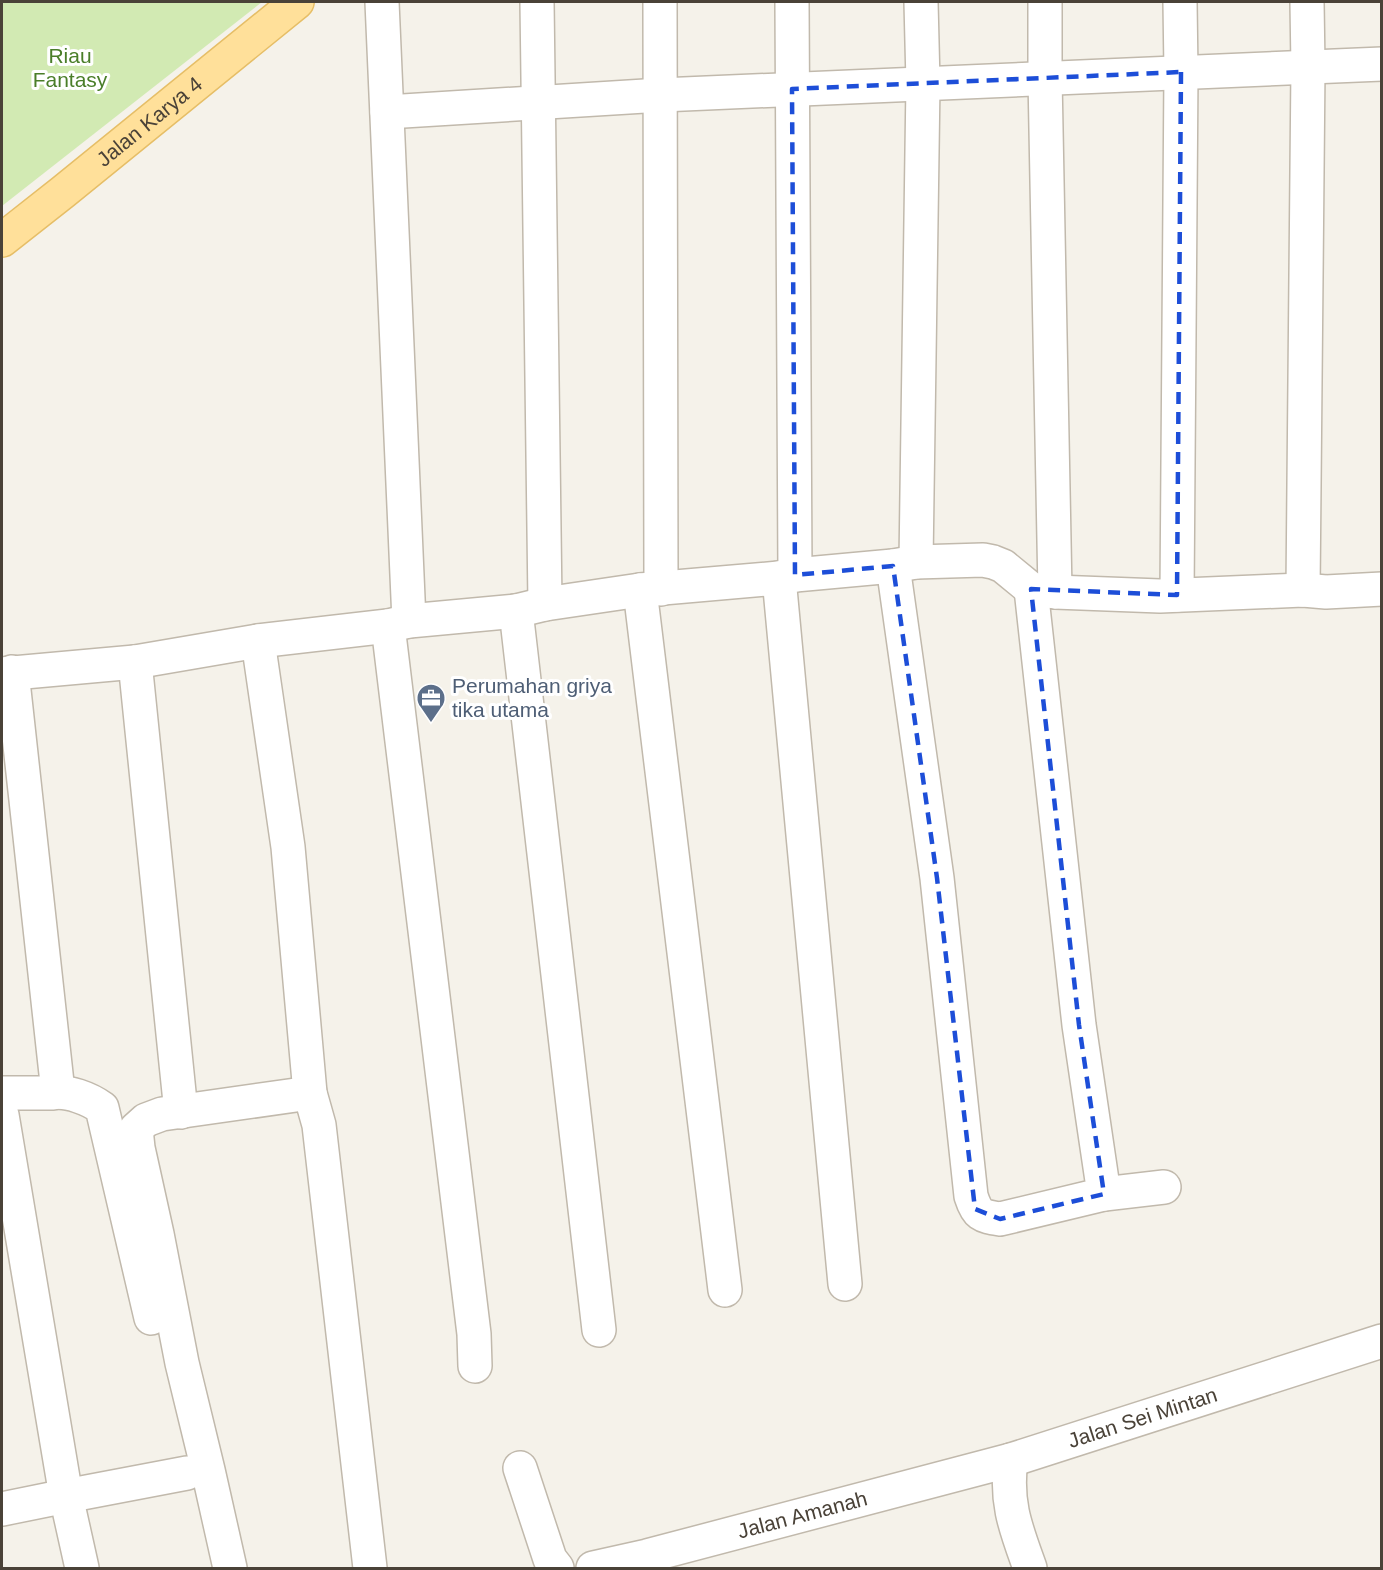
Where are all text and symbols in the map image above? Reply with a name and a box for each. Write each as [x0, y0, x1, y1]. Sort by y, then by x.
park label: Riau Fantasy [33, 44, 108, 91]
street label: Jalan Karya 4 [92, 72, 207, 171]
place label: Perumahan griya tika utama [452, 674, 612, 721]
office icon: Perumahan griya tika utama [415, 682, 447, 724]
street label: Jalan Sei Mintan [1065, 1383, 1220, 1452]
street label: Jalan Amanah [735, 1486, 870, 1543]

